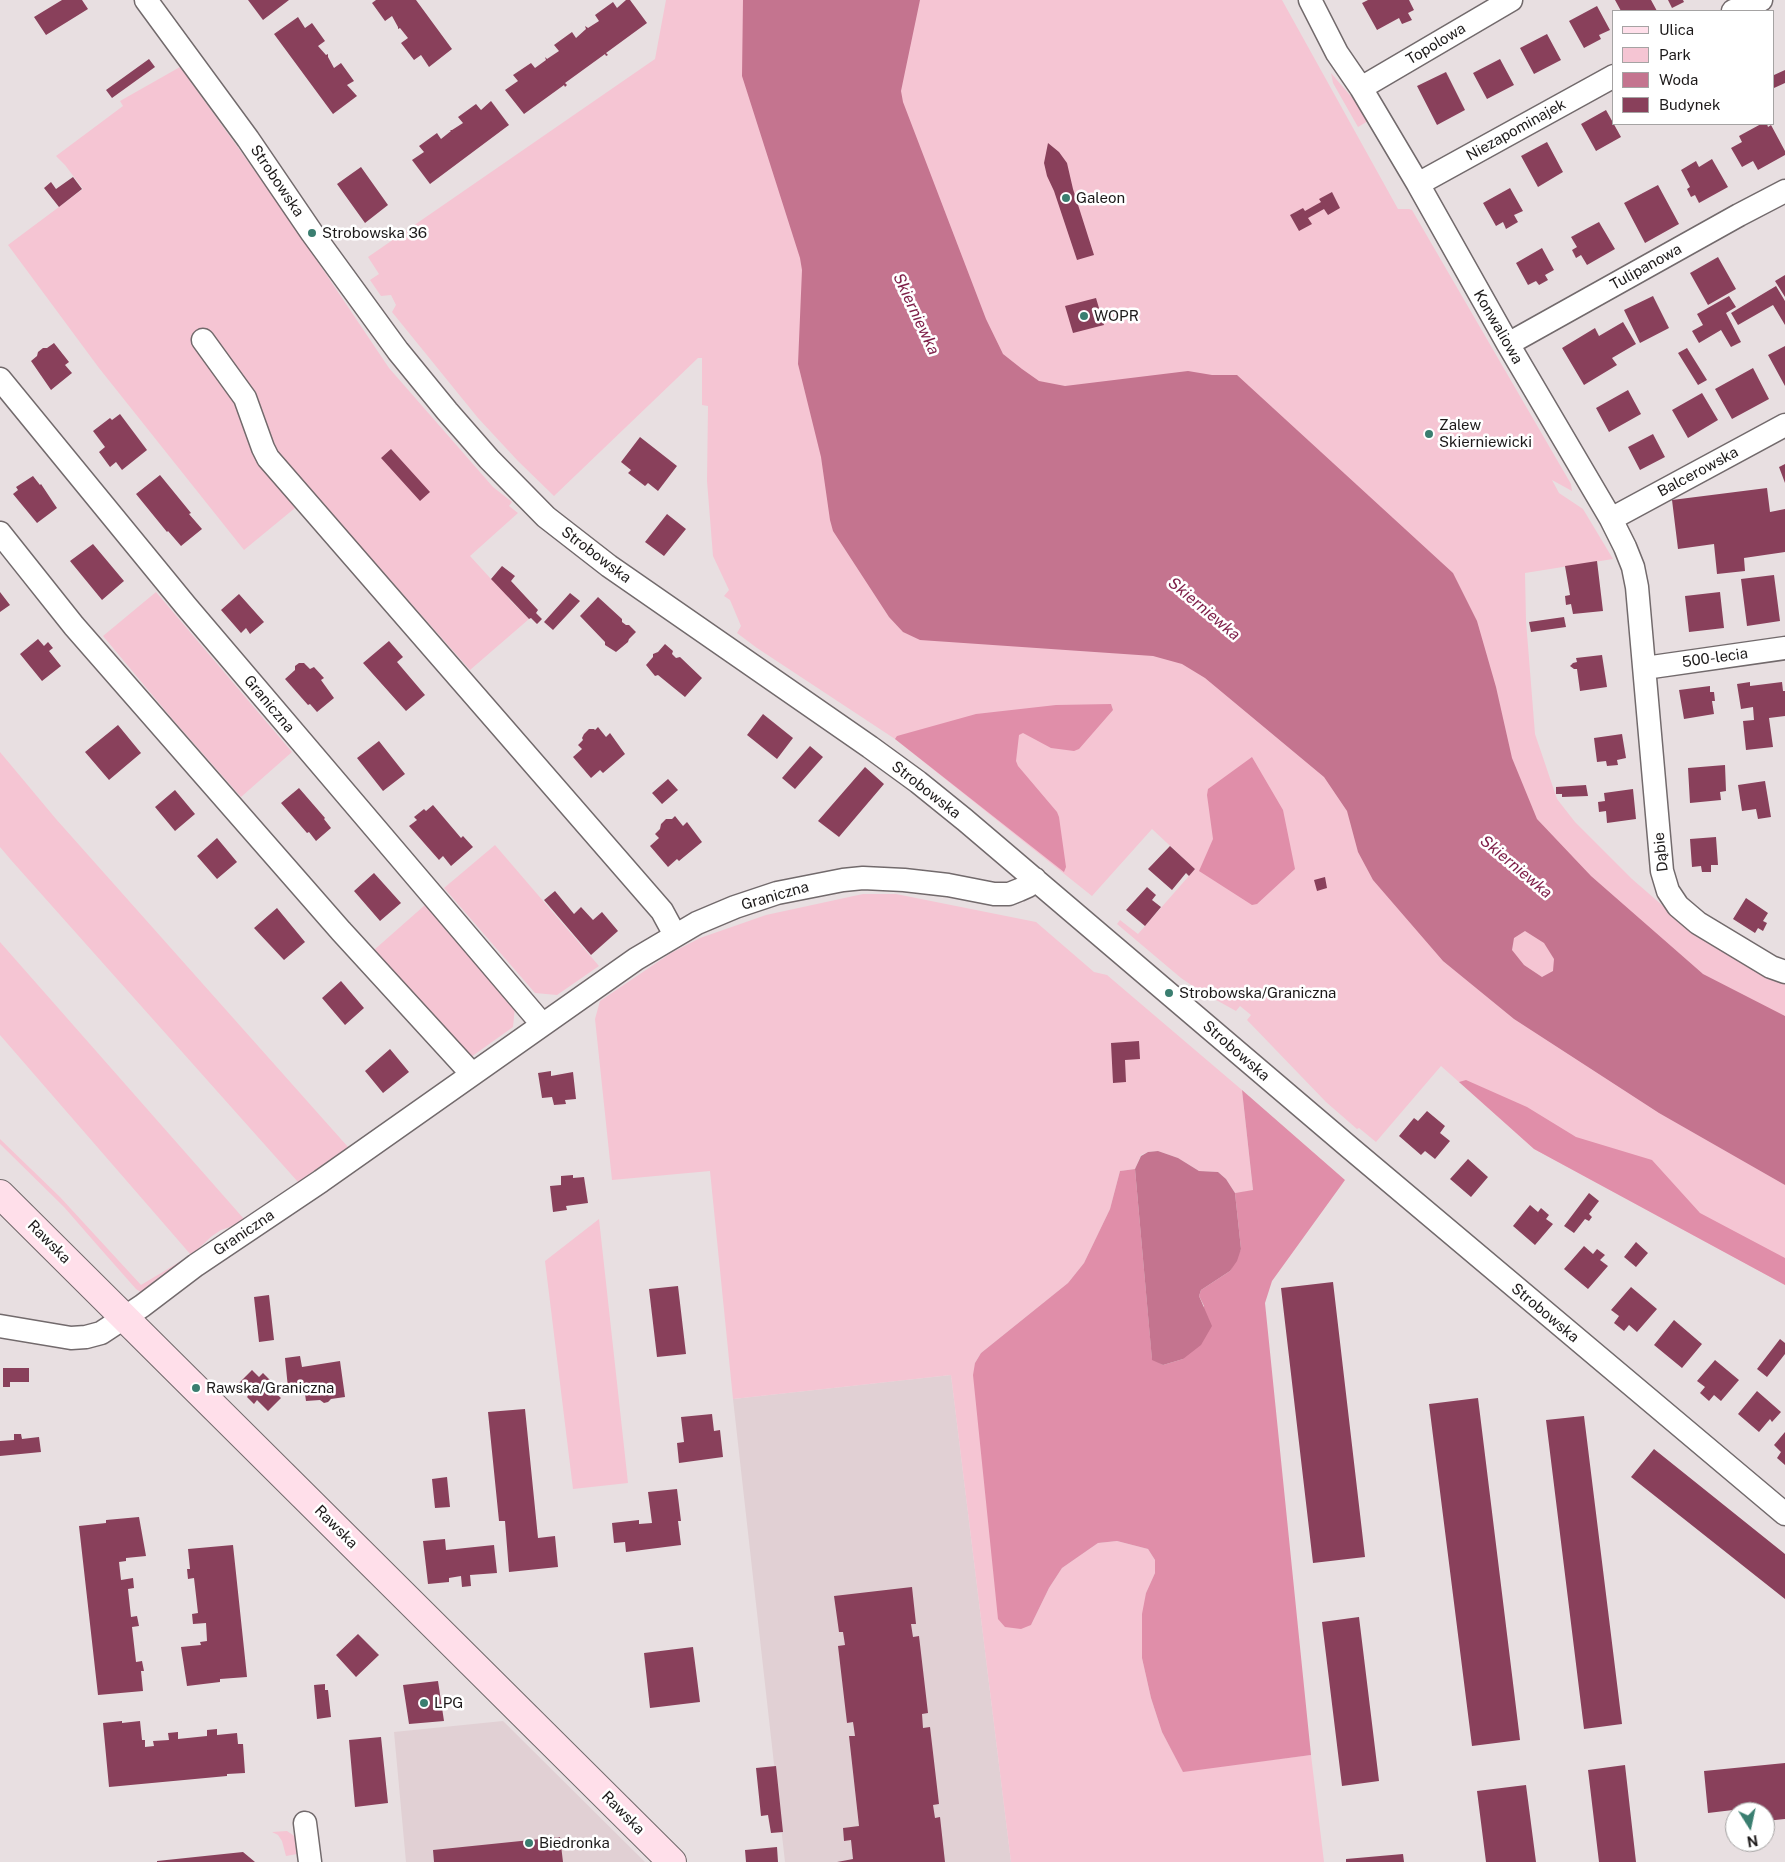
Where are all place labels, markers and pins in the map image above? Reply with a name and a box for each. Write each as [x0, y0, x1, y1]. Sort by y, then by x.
place label: Galeon [1076, 189, 1125, 207]
marker: Galeon [1060, 192, 1072, 204]
place label: Strobowska 36 [322, 224, 427, 242]
marker: Strobowska 36 [306, 227, 318, 239]
place label: WOPR [1094, 307, 1139, 325]
marker: WOPR [1078, 310, 1090, 322]
place label: Zalew Skierniewicki [1439, 416, 1532, 451]
marker: Zalew Skierniewicki [1423, 428, 1435, 440]
place label: Strobowska/Graniczna [1179, 984, 1336, 1002]
marker: Strobowska/Graniczna [1163, 987, 1175, 999]
place label: Rawska/Graniczna [206, 1379, 334, 1397]
marker: Rawska/Graniczna [190, 1382, 202, 1394]
place label: LPG [434, 1694, 463, 1712]
marker: LPG [418, 1697, 430, 1709]
place label: Biedronka [539, 1834, 610, 1852]
marker: Biedronka [523, 1837, 535, 1849]

